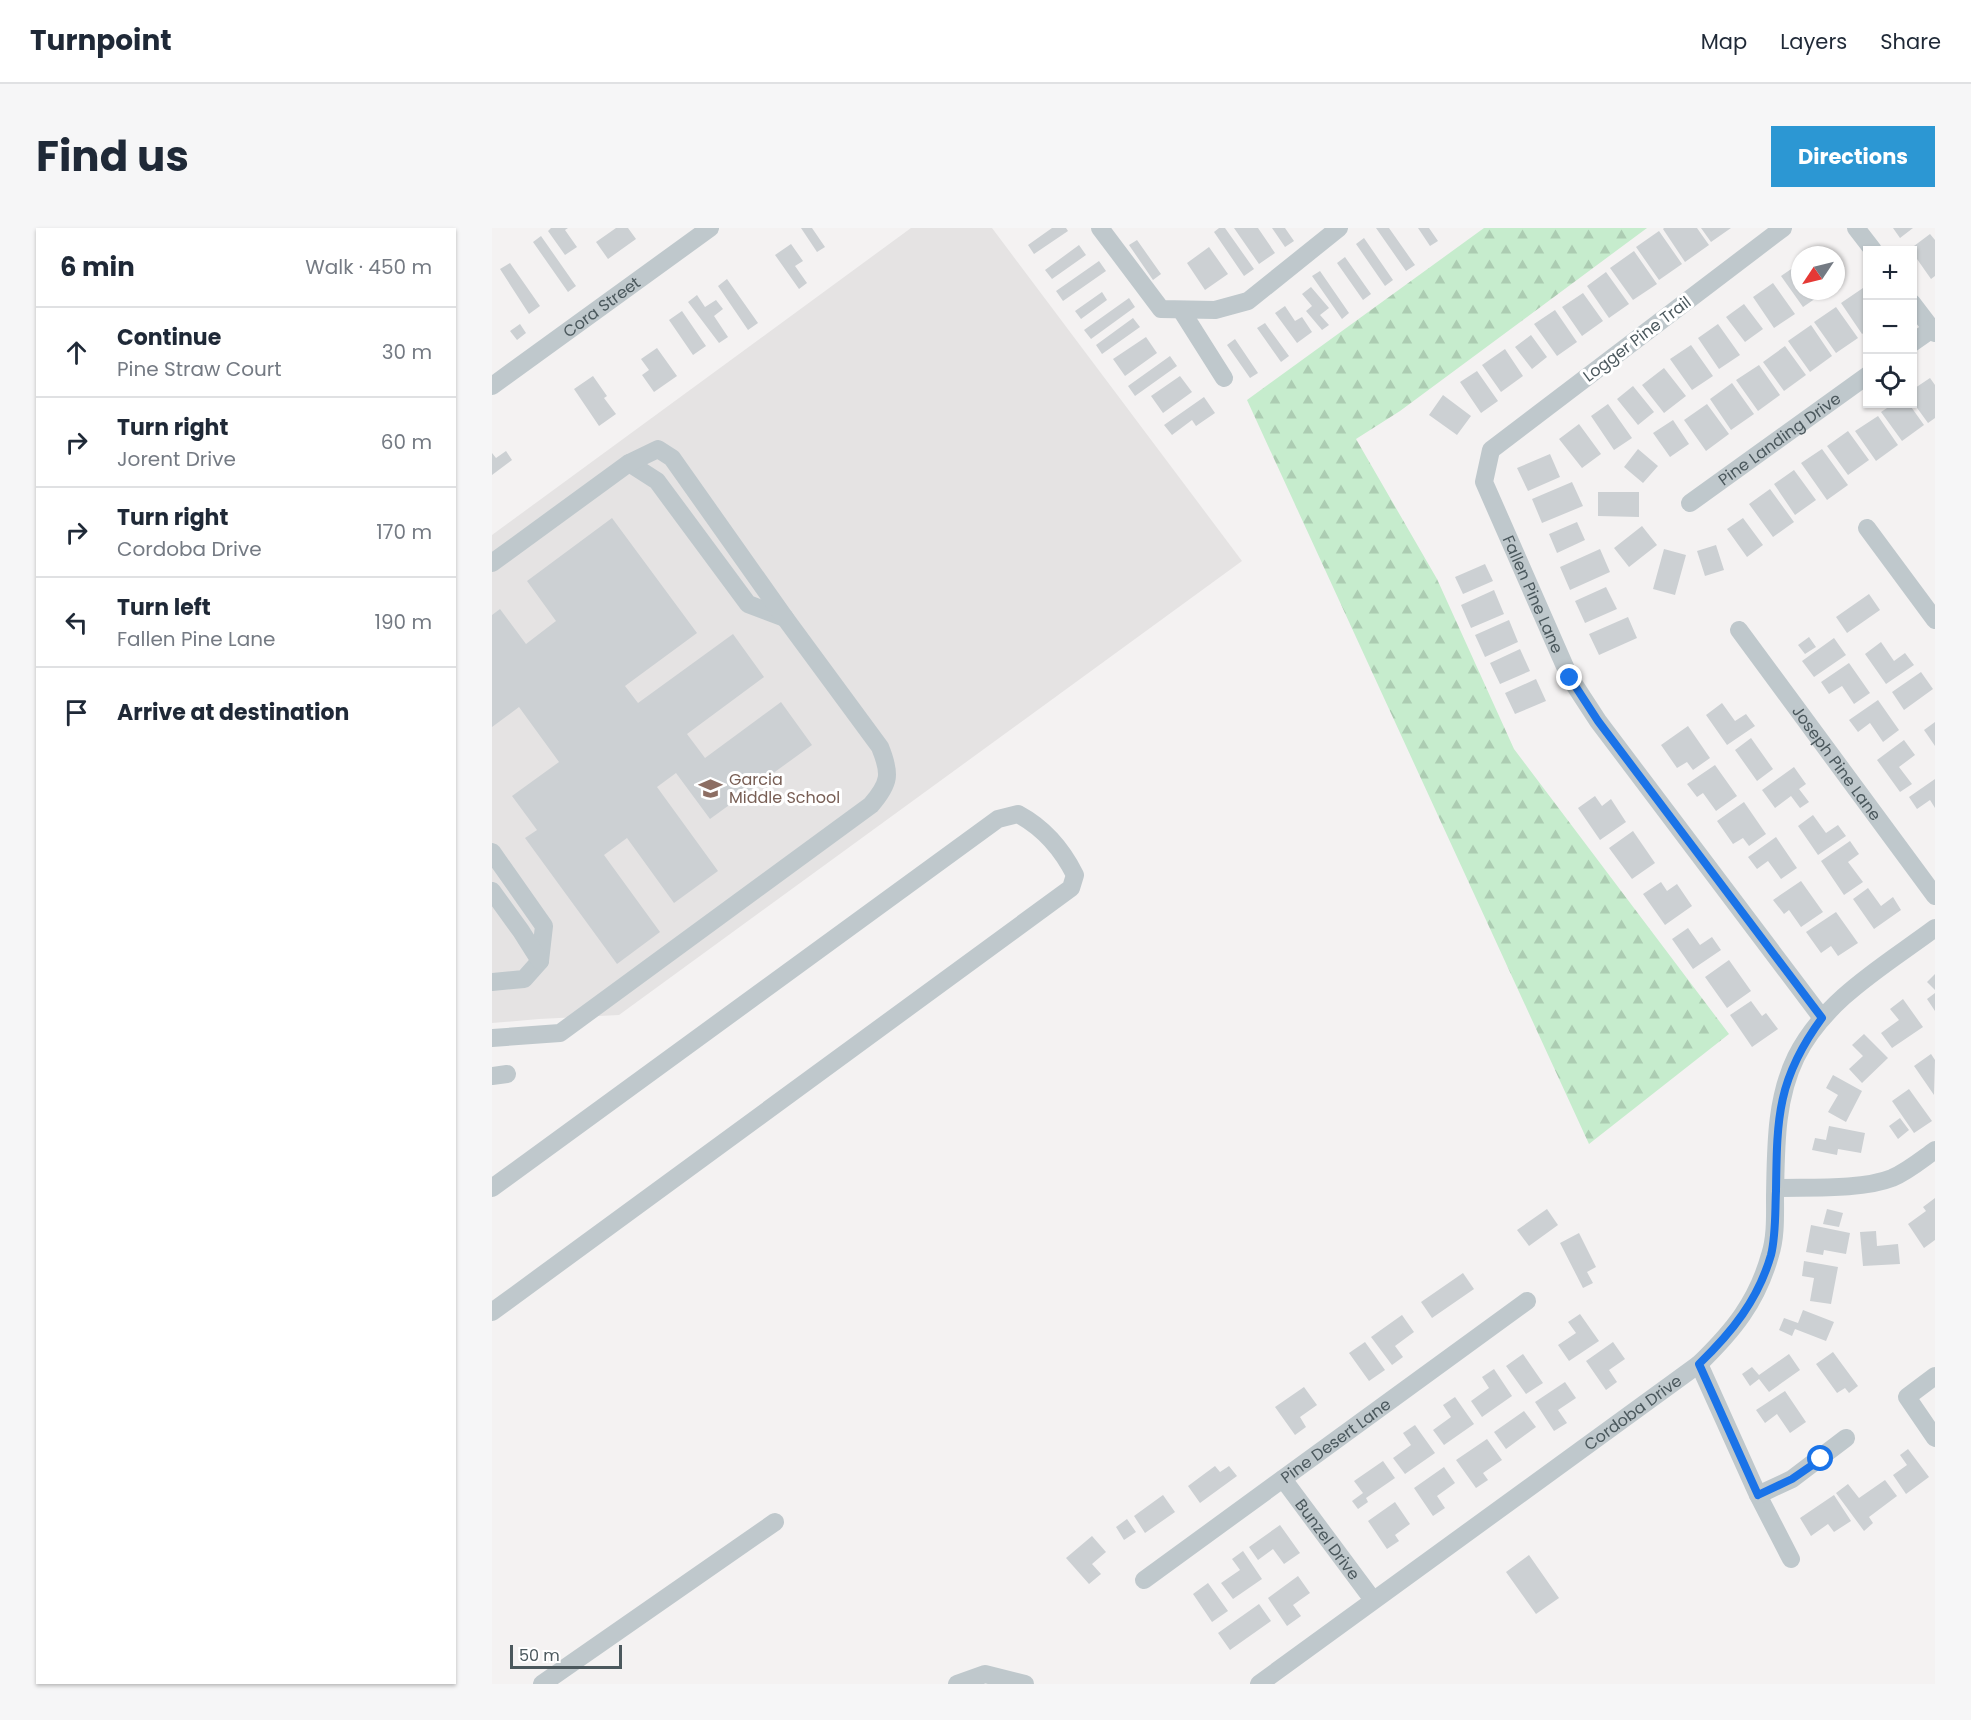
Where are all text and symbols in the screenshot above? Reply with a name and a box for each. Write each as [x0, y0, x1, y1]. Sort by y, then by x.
text: Turnpoint [30, 21, 172, 60]
text: Map [1701, 27, 1747, 56]
text: Layers [1780, 27, 1847, 56]
text: Share [1880, 27, 1941, 56]
button: Directions [1771, 126, 1935, 187]
text: Find us [36, 127, 189, 186]
north arrow [1791, 246, 1845, 300]
map controls [1863, 246, 1917, 408]
button: + [1863, 246, 1917, 300]
text: 6 min [60, 249, 135, 285]
text: Walk · 450 m [305, 253, 432, 281]
street label: Cora Street [558, 271, 645, 343]
street label: Logger Pine Trail [1578, 291, 1696, 387]
button: − [1863, 300, 1917, 354]
text: Continue [117, 322, 221, 353]
icon: ahead [60, 336, 93, 369]
text: 30 m [382, 338, 432, 366]
button: locate [1863, 354, 1917, 408]
text: Pine Straw Court [117, 355, 282, 383]
street label: Pine Landing Drive [1713, 387, 1845, 491]
text: Turn right [117, 412, 228, 443]
icon: right [60, 426, 93, 459]
text: 60 m [381, 428, 432, 456]
text: Jorent Drive [117, 445, 236, 473]
text: Turn right [117, 502, 228, 533]
icon: right [60, 516, 93, 549]
text: 170 m [376, 518, 432, 546]
street label: Fallen Pine Lane [1497, 531, 1569, 657]
text: Cordoba Drive [117, 535, 262, 563]
text: Turn left [117, 592, 211, 623]
icon: left [60, 606, 93, 639]
text: 190 m [375, 608, 432, 636]
text: Fallen Pine Lane [117, 625, 275, 653]
route end [1556, 664, 1582, 690]
icon: arrive [60, 696, 93, 729]
text: Arrive at destination [117, 697, 349, 728]
street label: Joseph Pine Lane [1787, 700, 1887, 825]
place label: Garcia Middle School [729, 768, 840, 809]
school or university icon: Garcia Middle School [698, 775, 724, 801]
street label: Cordoba Drive [1579, 1369, 1686, 1456]
street label: Pine Desert Lane [1276, 1392, 1395, 1488]
route start [1807, 1445, 1833, 1471]
street label: Bunzel Drive [1290, 1494, 1366, 1585]
scale bar [510, 1642, 622, 1670]
text: 50 m [519, 1644, 560, 1667]

